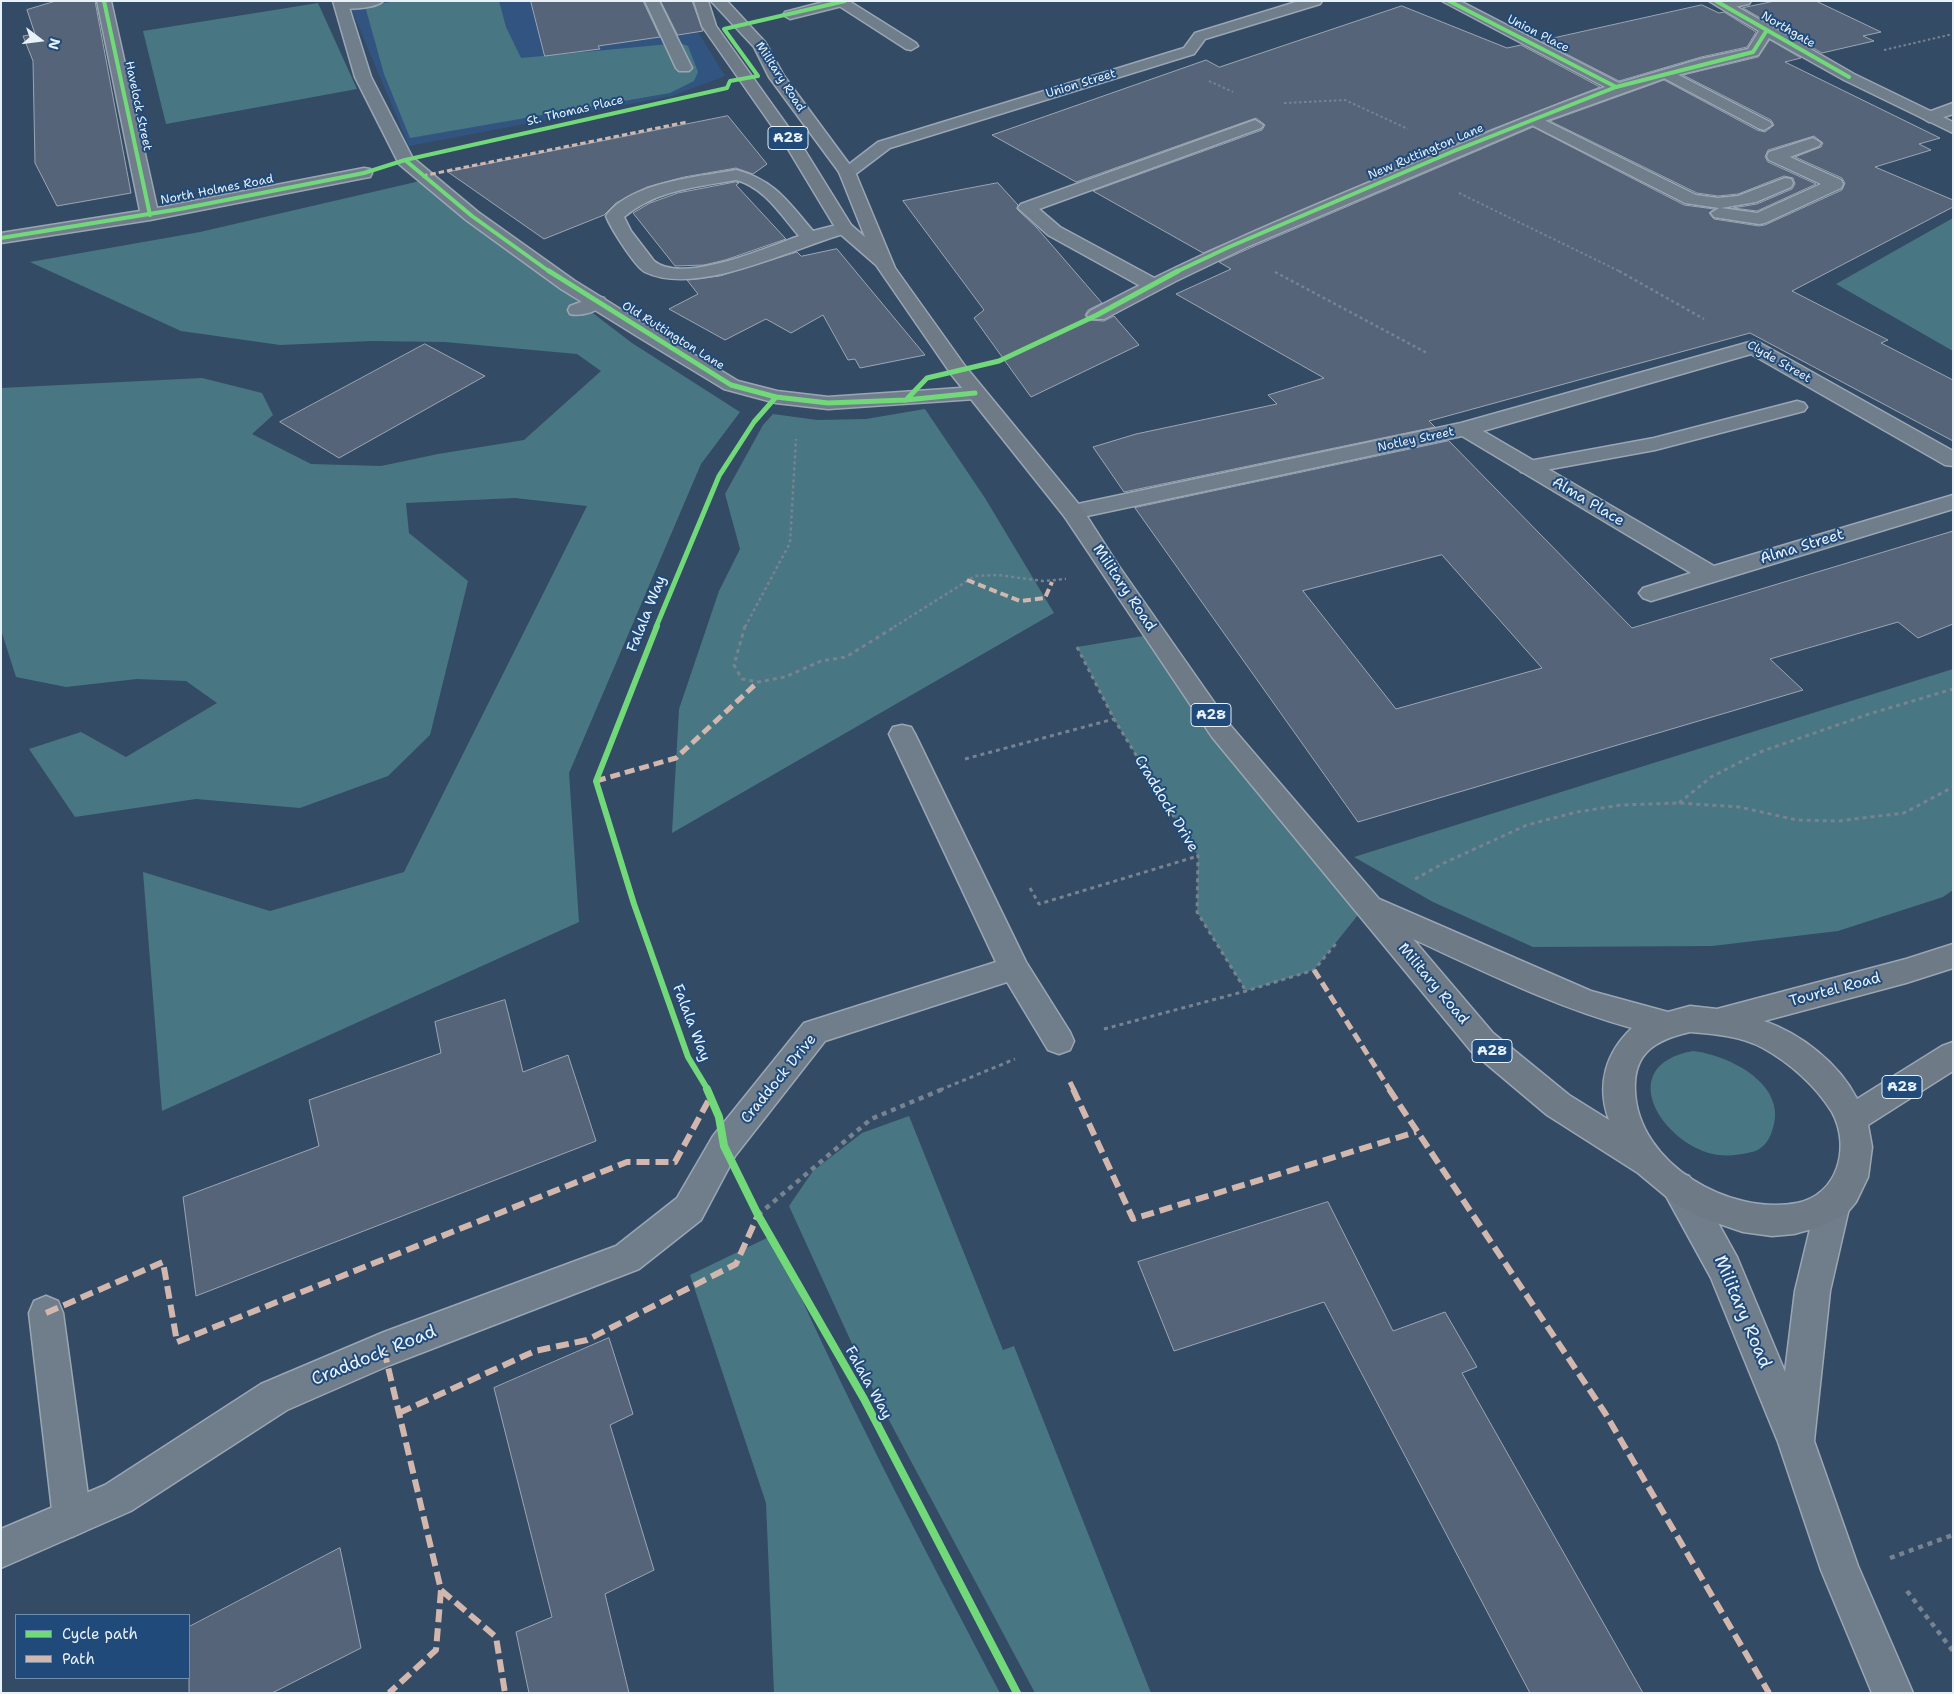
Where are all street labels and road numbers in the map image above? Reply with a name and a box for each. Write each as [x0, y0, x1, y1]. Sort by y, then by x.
street label: Northgate [1758, 9, 1818, 51]
street label: Union Place [1505, 12, 1571, 56]
street label: Military Road [752, 39, 808, 115]
street label: Havelock Street [121, 60, 155, 152]
street label: Union Street [1044, 67, 1118, 101]
street label: St. Thomas Place [525, 93, 625, 129]
street label: New Ruttington Lane [1366, 121, 1486, 183]
road number: A28 [768, 126, 808, 150]
street label: North Holmes Road [159, 172, 275, 208]
street label: Old Ruttington Lane [619, 299, 727, 373]
street label: Clyde Street [1745, 338, 1813, 386]
street label: Notley Street [1376, 425, 1456, 455]
street label: Alma Place [1549, 473, 1627, 531]
street label: Alma Street [1758, 526, 1846, 568]
street label: Military Road [1088, 541, 1160, 635]
street label: Falala Way [623, 573, 671, 655]
road number: A28 [1191, 704, 1231, 726]
street label: Craddock Drive [1130, 752, 1202, 856]
street label: Military Road [1394, 940, 1472, 1028]
street label: Tourtel Road [1787, 969, 1883, 1011]
street label: Falala Way [668, 982, 714, 1064]
street label: Craddock Drive [738, 1031, 820, 1127]
road number: A28 [1472, 1040, 1512, 1062]
road number: A28 [1882, 1076, 1922, 1098]
street label: Military Road [1709, 1252, 1775, 1372]
street label: Craddock Road [309, 1321, 439, 1391]
street label: Falala Way [840, 1343, 896, 1423]

